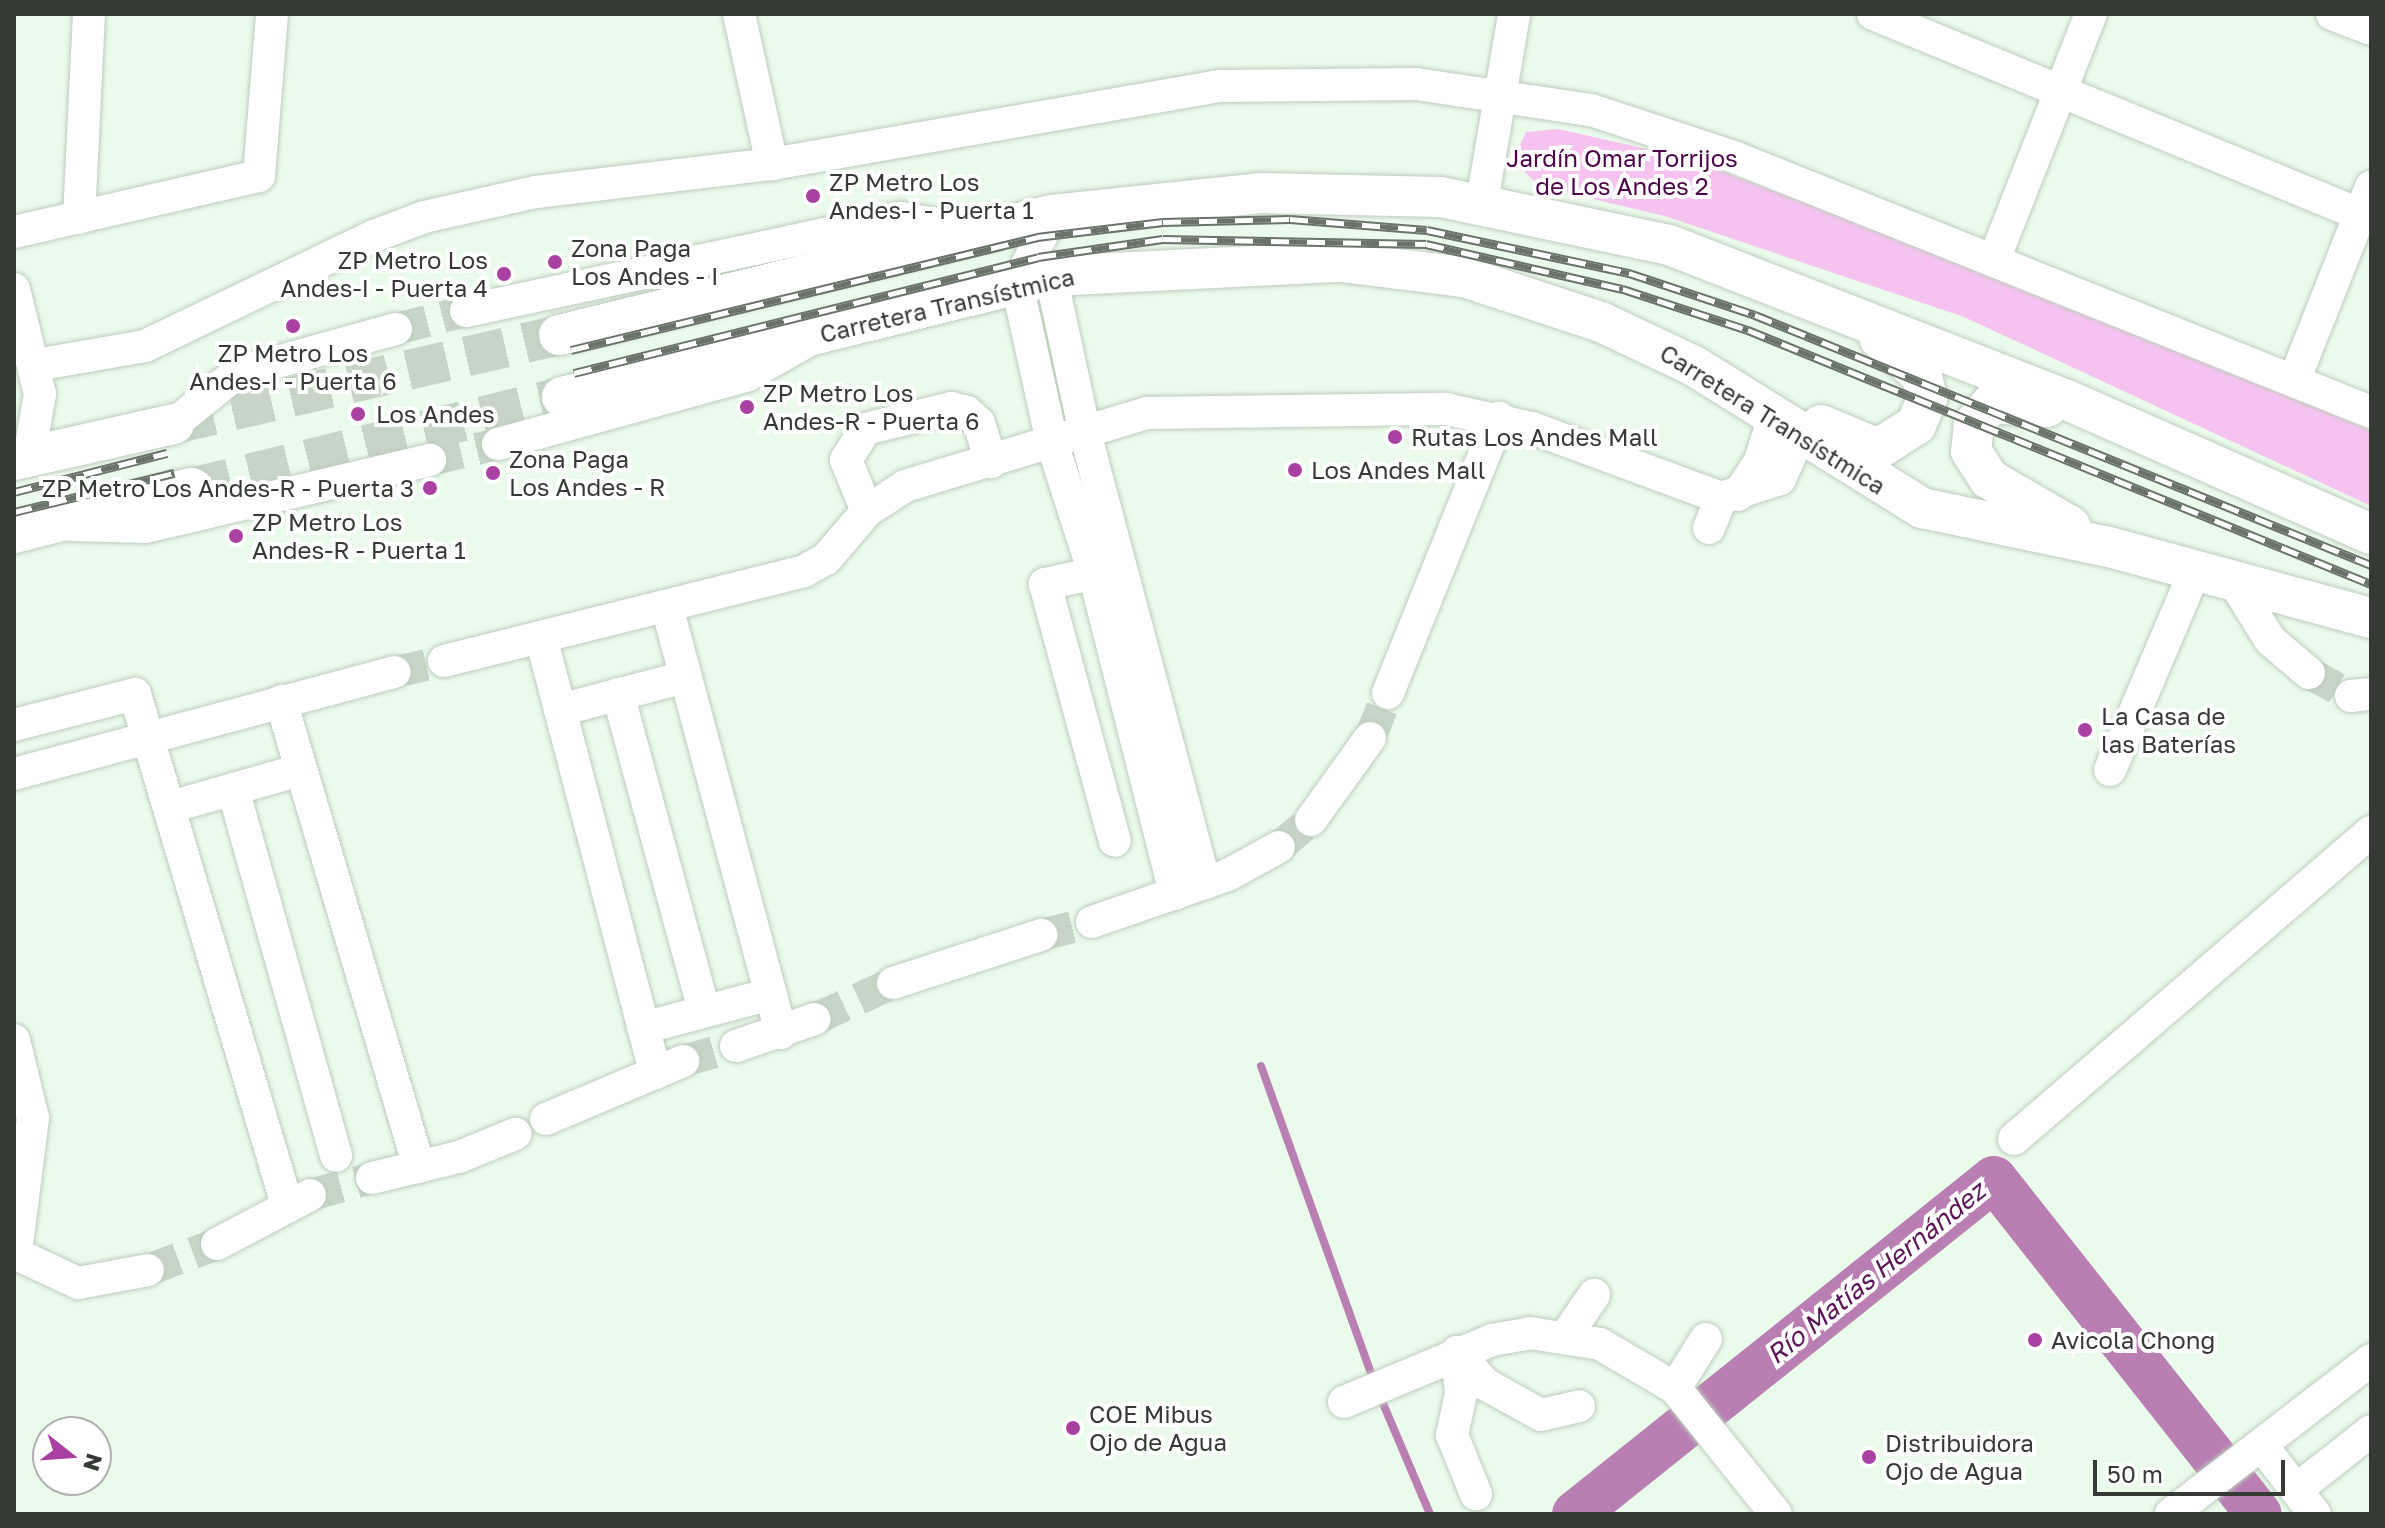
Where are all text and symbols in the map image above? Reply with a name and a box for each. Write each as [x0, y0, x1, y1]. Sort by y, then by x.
park label: Jardín Omar Torrijos de Los Andes 2 [1506, 144, 1738, 200]
place label: ZP Metro Los Andes-I - Puerta 1 [829, 168, 1034, 224]
marker: ZP Metro Los Andes-I - Puerta 1 [804, 187, 822, 205]
place label: Zona Paga Los Andes - I [571, 234, 718, 290]
place label: ZP Metro Los Andes-I - Puerta 4 [280, 246, 488, 302]
marker: Zona Paga Los Andes - I [546, 253, 564, 271]
street label: Carretera Transístmica [817, 262, 1077, 348]
marker: ZP Metro Los Andes-I - Puerta 4 [495, 265, 513, 283]
marker: ZP Metro Los Andes-I - Puerta 6 [284, 317, 302, 335]
street label: Carretera Transístmica [1655, 338, 1891, 500]
place label: ZP Metro Los Andes-I - Puerta 6 [189, 339, 397, 395]
place label: ZP Metro Los Andes-R - Puerta 6 [763, 379, 979, 435]
marker: ZP Metro Los Andes-R - Puerta 6 [738, 398, 756, 416]
place label: Los Andes [376, 400, 495, 428]
marker: Los Andes [347, 403, 369, 425]
place label: Rutas Los Andes Mall [1411, 423, 1658, 451]
marker: Rutas Los Andes Mall [1386, 428, 1404, 446]
place label: Zona Paga Los Andes - R [509, 445, 665, 501]
place label: Los Andes Mall [1311, 456, 1485, 484]
marker: Los Andes Mall [1286, 461, 1304, 479]
marker: Zona Paga Los Andes - R [484, 464, 502, 482]
place label: ZP Metro Los Andes-R - Puerta 3 [42, 474, 414, 502]
marker: ZP Metro Los Andes-R - Puerta 3 [421, 479, 439, 497]
place label: ZP Metro Los Andes-R - Puerta 1 [252, 508, 466, 564]
marker: ZP Metro Los Andes-R - Puerta 1 [227, 527, 245, 545]
place label: La Casa de las Baterías [2101, 702, 2236, 758]
marker: La Casa de las Baterías [2076, 721, 2094, 739]
water label: Río Matías Hernández [1761, 1175, 1991, 1371]
place label: Avicola Chong [2051, 1326, 2215, 1354]
marker: Avicola Chong [2026, 1331, 2044, 1349]
place label: COE Mibus Ojo de Agua [1089, 1400, 1227, 1456]
north arrow [32, 1416, 112, 1496]
marker: COE Mibus Ojo de Agua [1064, 1419, 1082, 1437]
place label: Distribuidora Ojo de Agua [1885, 1429, 2034, 1485]
scale bar [2097, 1444, 2289, 1494]
marker: Distribuidora Ojo de Agua [1860, 1448, 1878, 1466]
text: N [78, 1451, 109, 1475]
text: 50 m [2107, 1459, 2163, 1488]

